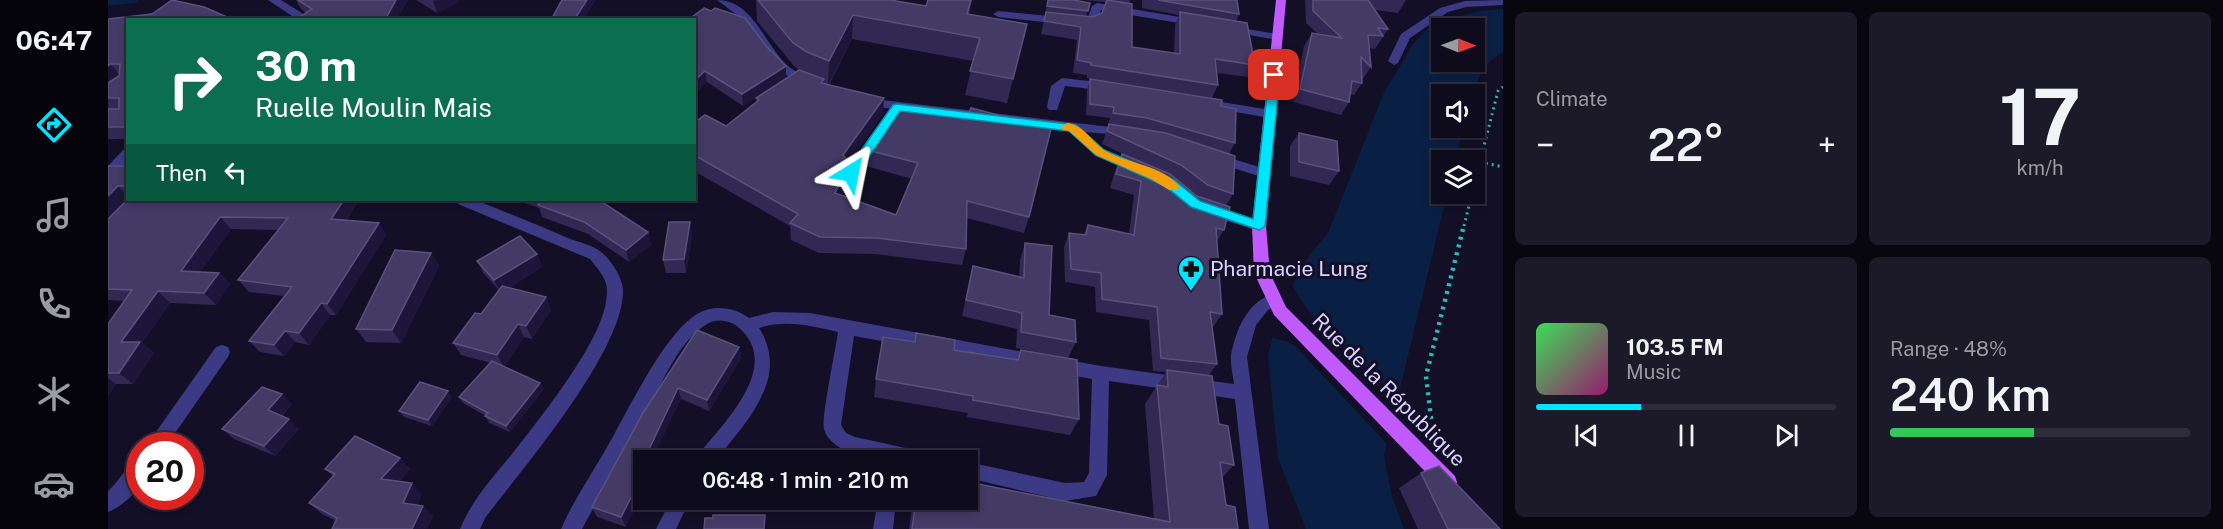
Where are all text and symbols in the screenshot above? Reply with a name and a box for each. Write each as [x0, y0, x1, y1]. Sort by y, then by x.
north arrow [1431, 18, 1485, 72]
map controls [1431, 18, 1485, 204]
text: 06:47 [16, 24, 92, 56]
text: 30 m [255, 41, 357, 90]
icon: right [156, 42, 234, 120]
pin [1248, 49, 1299, 100]
icon: arrive [1257, 58, 1290, 91]
text: 17 [1999, 71, 2081, 163]
button: sound [1431, 84, 1485, 138]
text: Climate [1536, 87, 1608, 111]
text: Ruelle Moulin Mais [255, 91, 492, 123]
icon: directions [33, 104, 75, 146]
text: 22° [1648, 118, 1724, 171]
text: − [1536, 126, 1554, 164]
text: + [1818, 126, 1836, 164]
position arrow [819, 141, 883, 205]
button: layers [1431, 150, 1485, 204]
icon: left [219, 156, 252, 189]
text: km/h [2016, 156, 2064, 180]
text: Then [156, 160, 207, 186]
icon: music [33, 194, 75, 236]
pharmacy icon: Pharmacie Lung [1176, 254, 1206, 292]
place label: Pharmacie Lung [1210, 256, 1368, 281]
icon: phone [33, 283, 75, 325]
street label: Rue de la République [1308, 308, 1471, 471]
text: 103.5 FM [1626, 334, 1724, 360]
text: Range · 48% [1890, 337, 2007, 361]
text: Music [1626, 360, 1681, 384]
text: 240 km [1890, 368, 2051, 421]
icon: climate [33, 373, 75, 415]
icon: previous [1570, 419, 1603, 452]
icon: pause [1670, 419, 1703, 452]
icon: next [1770, 419, 1803, 452]
speed limit sign: 20 [126, 432, 204, 510]
icon: car [33, 463, 75, 505]
text: 06:48 · 1 min · 210 m [702, 467, 909, 493]

